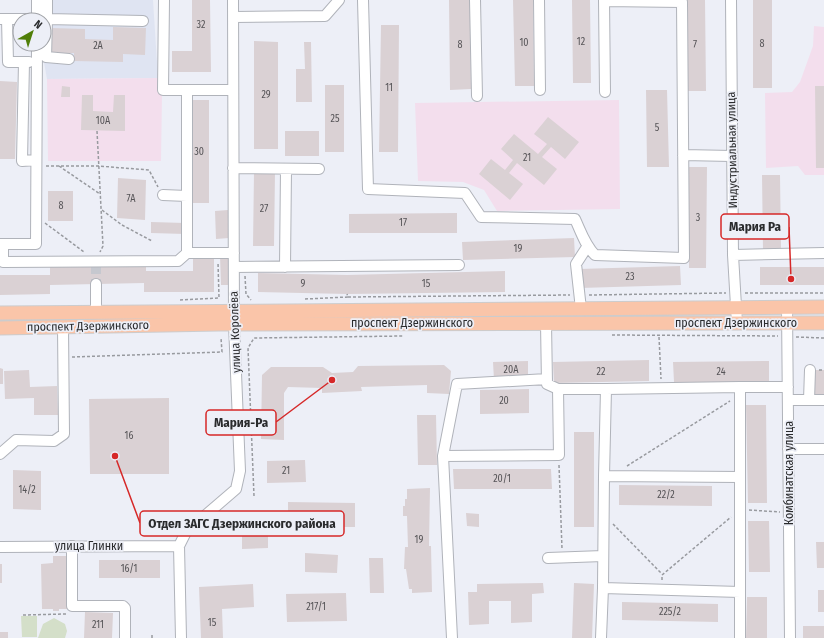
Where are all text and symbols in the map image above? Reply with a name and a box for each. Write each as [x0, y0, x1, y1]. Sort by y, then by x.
north arrow [12, 12, 52, 52]
text: N [31, 17, 45, 32]
house number: 32 [197, 19, 206, 31]
house number: 12 [577, 36, 586, 48]
house number: 10 [519, 37, 529, 49]
house number: 8 [760, 38, 765, 50]
house number: 8 [458, 39, 463, 51]
house number: 7 [693, 39, 697, 51]
house number: 2А [93, 40, 104, 52]
house number: 11 [385, 82, 393, 94]
house number: 29 [261, 89, 271, 101]
street label: Индустриальная улица [724, 91, 740, 208]
house number: 25 [331, 113, 340, 125]
house number: 10А [96, 115, 111, 127]
house number: 5 [655, 122, 660, 134]
house number: 30 [194, 146, 204, 158]
house number: 21 [523, 152, 531, 164]
house number: 7А [126, 193, 136, 205]
house number: 8 [59, 200, 64, 212]
house number: 27 [260, 203, 268, 215]
house number: 3 [696, 212, 701, 224]
callout: Мария Ра [721, 214, 789, 239]
house number: 17 [399, 217, 407, 229]
text: Мария Ра [729, 219, 782, 234]
house number: 19 [514, 243, 523, 255]
house number: 23 [626, 271, 635, 283]
house number: 9 [301, 278, 306, 290]
house number: 15 [422, 278, 431, 290]
street label: улица Королёва [227, 291, 243, 373]
street label: проспект Дзержинского [351, 316, 473, 330]
street label: проспект Дзержинского [675, 316, 797, 330]
street label: проспект Дзержинского [27, 318, 149, 334]
house number: 20А [504, 364, 519, 376]
house number: 22 [597, 366, 606, 378]
house number: 24 [716, 366, 726, 378]
house number: 20 [499, 395, 509, 407]
callout: Мария-Ра [206, 410, 276, 435]
text: Мария-Ра [214, 415, 269, 430]
street label: Комбинатская улица [782, 421, 796, 525]
house number: 16 [125, 430, 133, 442]
house number: 21 [282, 465, 290, 477]
house number: 20/1 [493, 473, 511, 485]
house number: 14/2 [18, 484, 36, 496]
house number: 22/2 [657, 489, 675, 501]
callout: Отдел ЗАГС Дзержинского района [140, 511, 344, 536]
text: Отдел ЗАГС Дзержинского района [148, 516, 336, 531]
house number: 19 [415, 534, 424, 546]
street label: улица Глинки [55, 539, 123, 553]
house number: 16/1 [121, 563, 137, 575]
house number: 217/1 [306, 601, 326, 613]
house number: 225/2 [659, 606, 682, 618]
house number: 15 [208, 617, 217, 629]
house number: 211 [92, 619, 104, 631]

